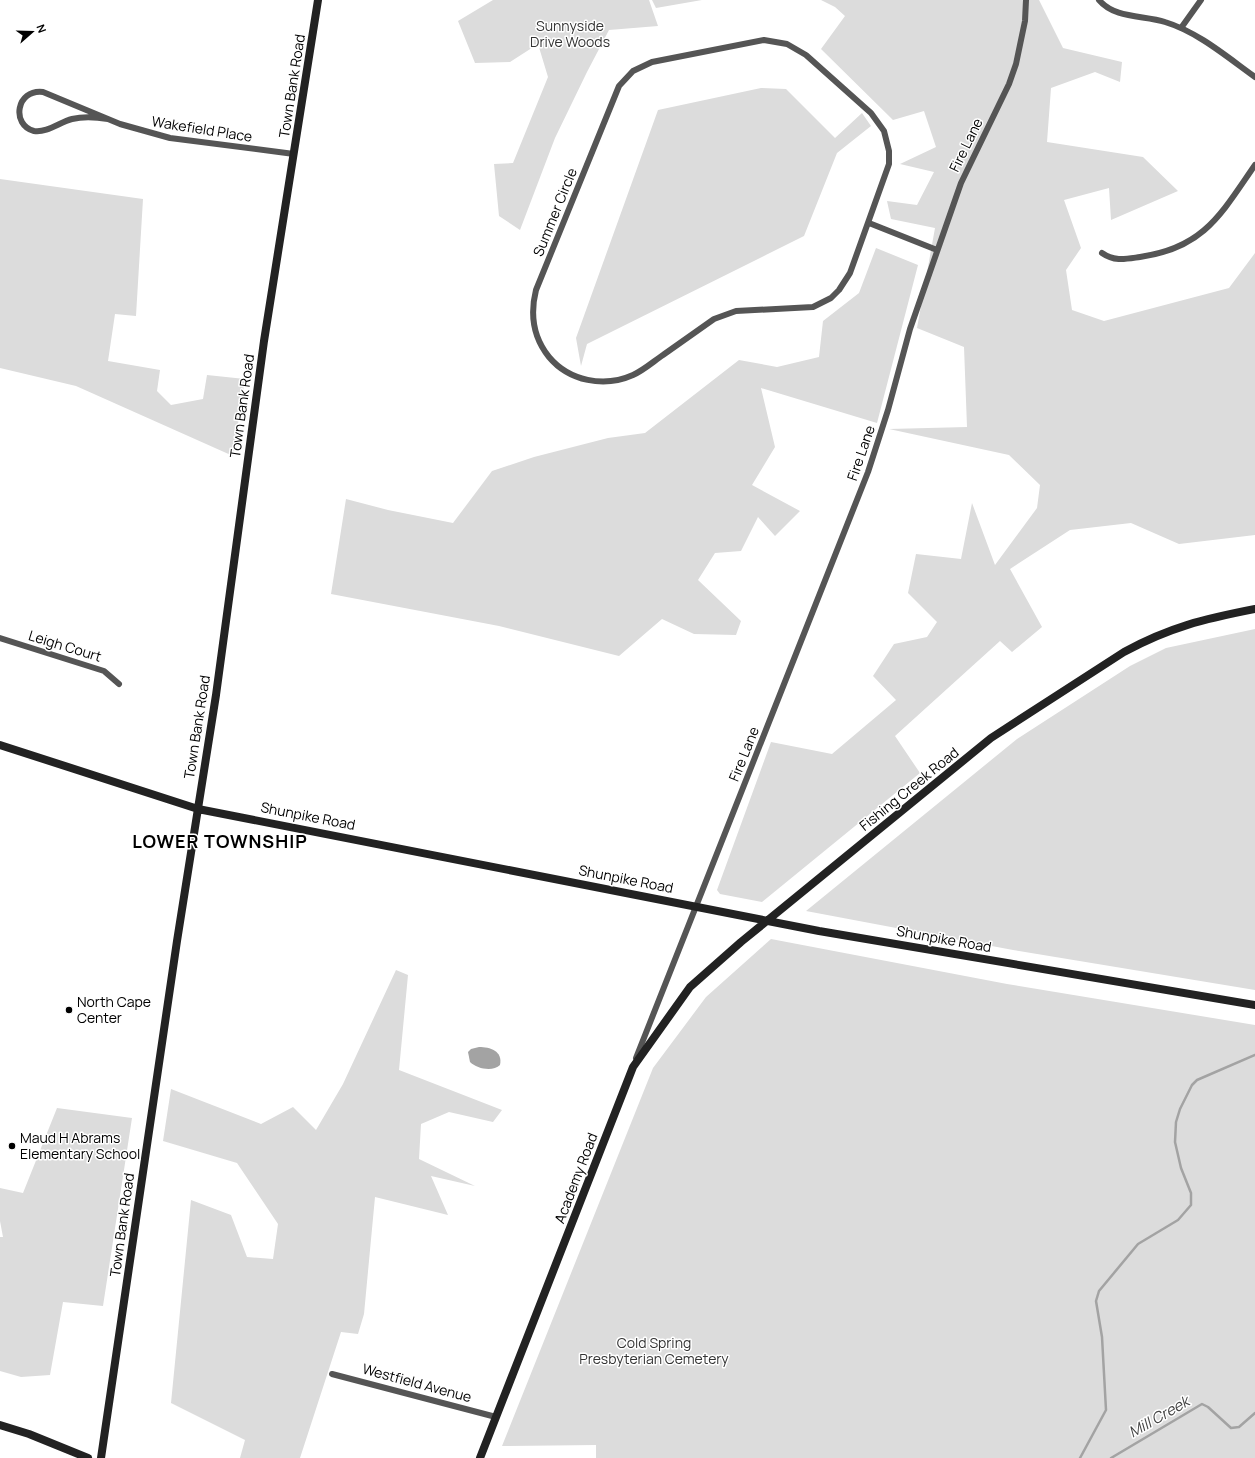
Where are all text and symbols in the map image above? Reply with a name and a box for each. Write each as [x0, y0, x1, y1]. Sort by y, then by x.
north arrow [12, 12, 52, 52]
park label: Sunnyside Drive Woods [530, 16, 610, 51]
text: N [33, 22, 50, 35]
street label: Town Bank Road [274, 33, 309, 139]
street label: Wakefield Place [150, 111, 254, 146]
street label: Fire Lane [944, 115, 987, 175]
street label: Summer Circle [528, 165, 581, 259]
street label: Town Bank Road [225, 353, 258, 459]
street label: Fire Lane [842, 423, 879, 483]
street label: Leigh Court [26, 625, 104, 666]
street label: Town Bank Road [179, 674, 214, 780]
street label: Fire Lane [724, 724, 763, 784]
street label: Fishing Creek Road [855, 743, 962, 835]
street label: Shunpike Road [259, 797, 357, 834]
district label: LOWER TOWNSHIP [132, 829, 308, 853]
street label: Shunpike Road [577, 860, 675, 897]
street label: Shunpike Road [895, 921, 993, 956]
place label: North Cape Center [77, 992, 151, 1027]
marker: North Cape Center [64, 1005, 74, 1015]
place label: Maud H Abrams Elementary School [20, 1128, 140, 1163]
street label: Academy Road [550, 1130, 602, 1226]
marker: Maud H Abrams Elementary School [7, 1141, 17, 1151]
street label: Town Bank Road [105, 1172, 138, 1278]
park label: Cold Spring Presbyterian Cemetery [579, 1333, 729, 1368]
street label: Westfield Avenue [360, 1359, 474, 1406]
water label: Mill Creek [1124, 1389, 1195, 1442]

